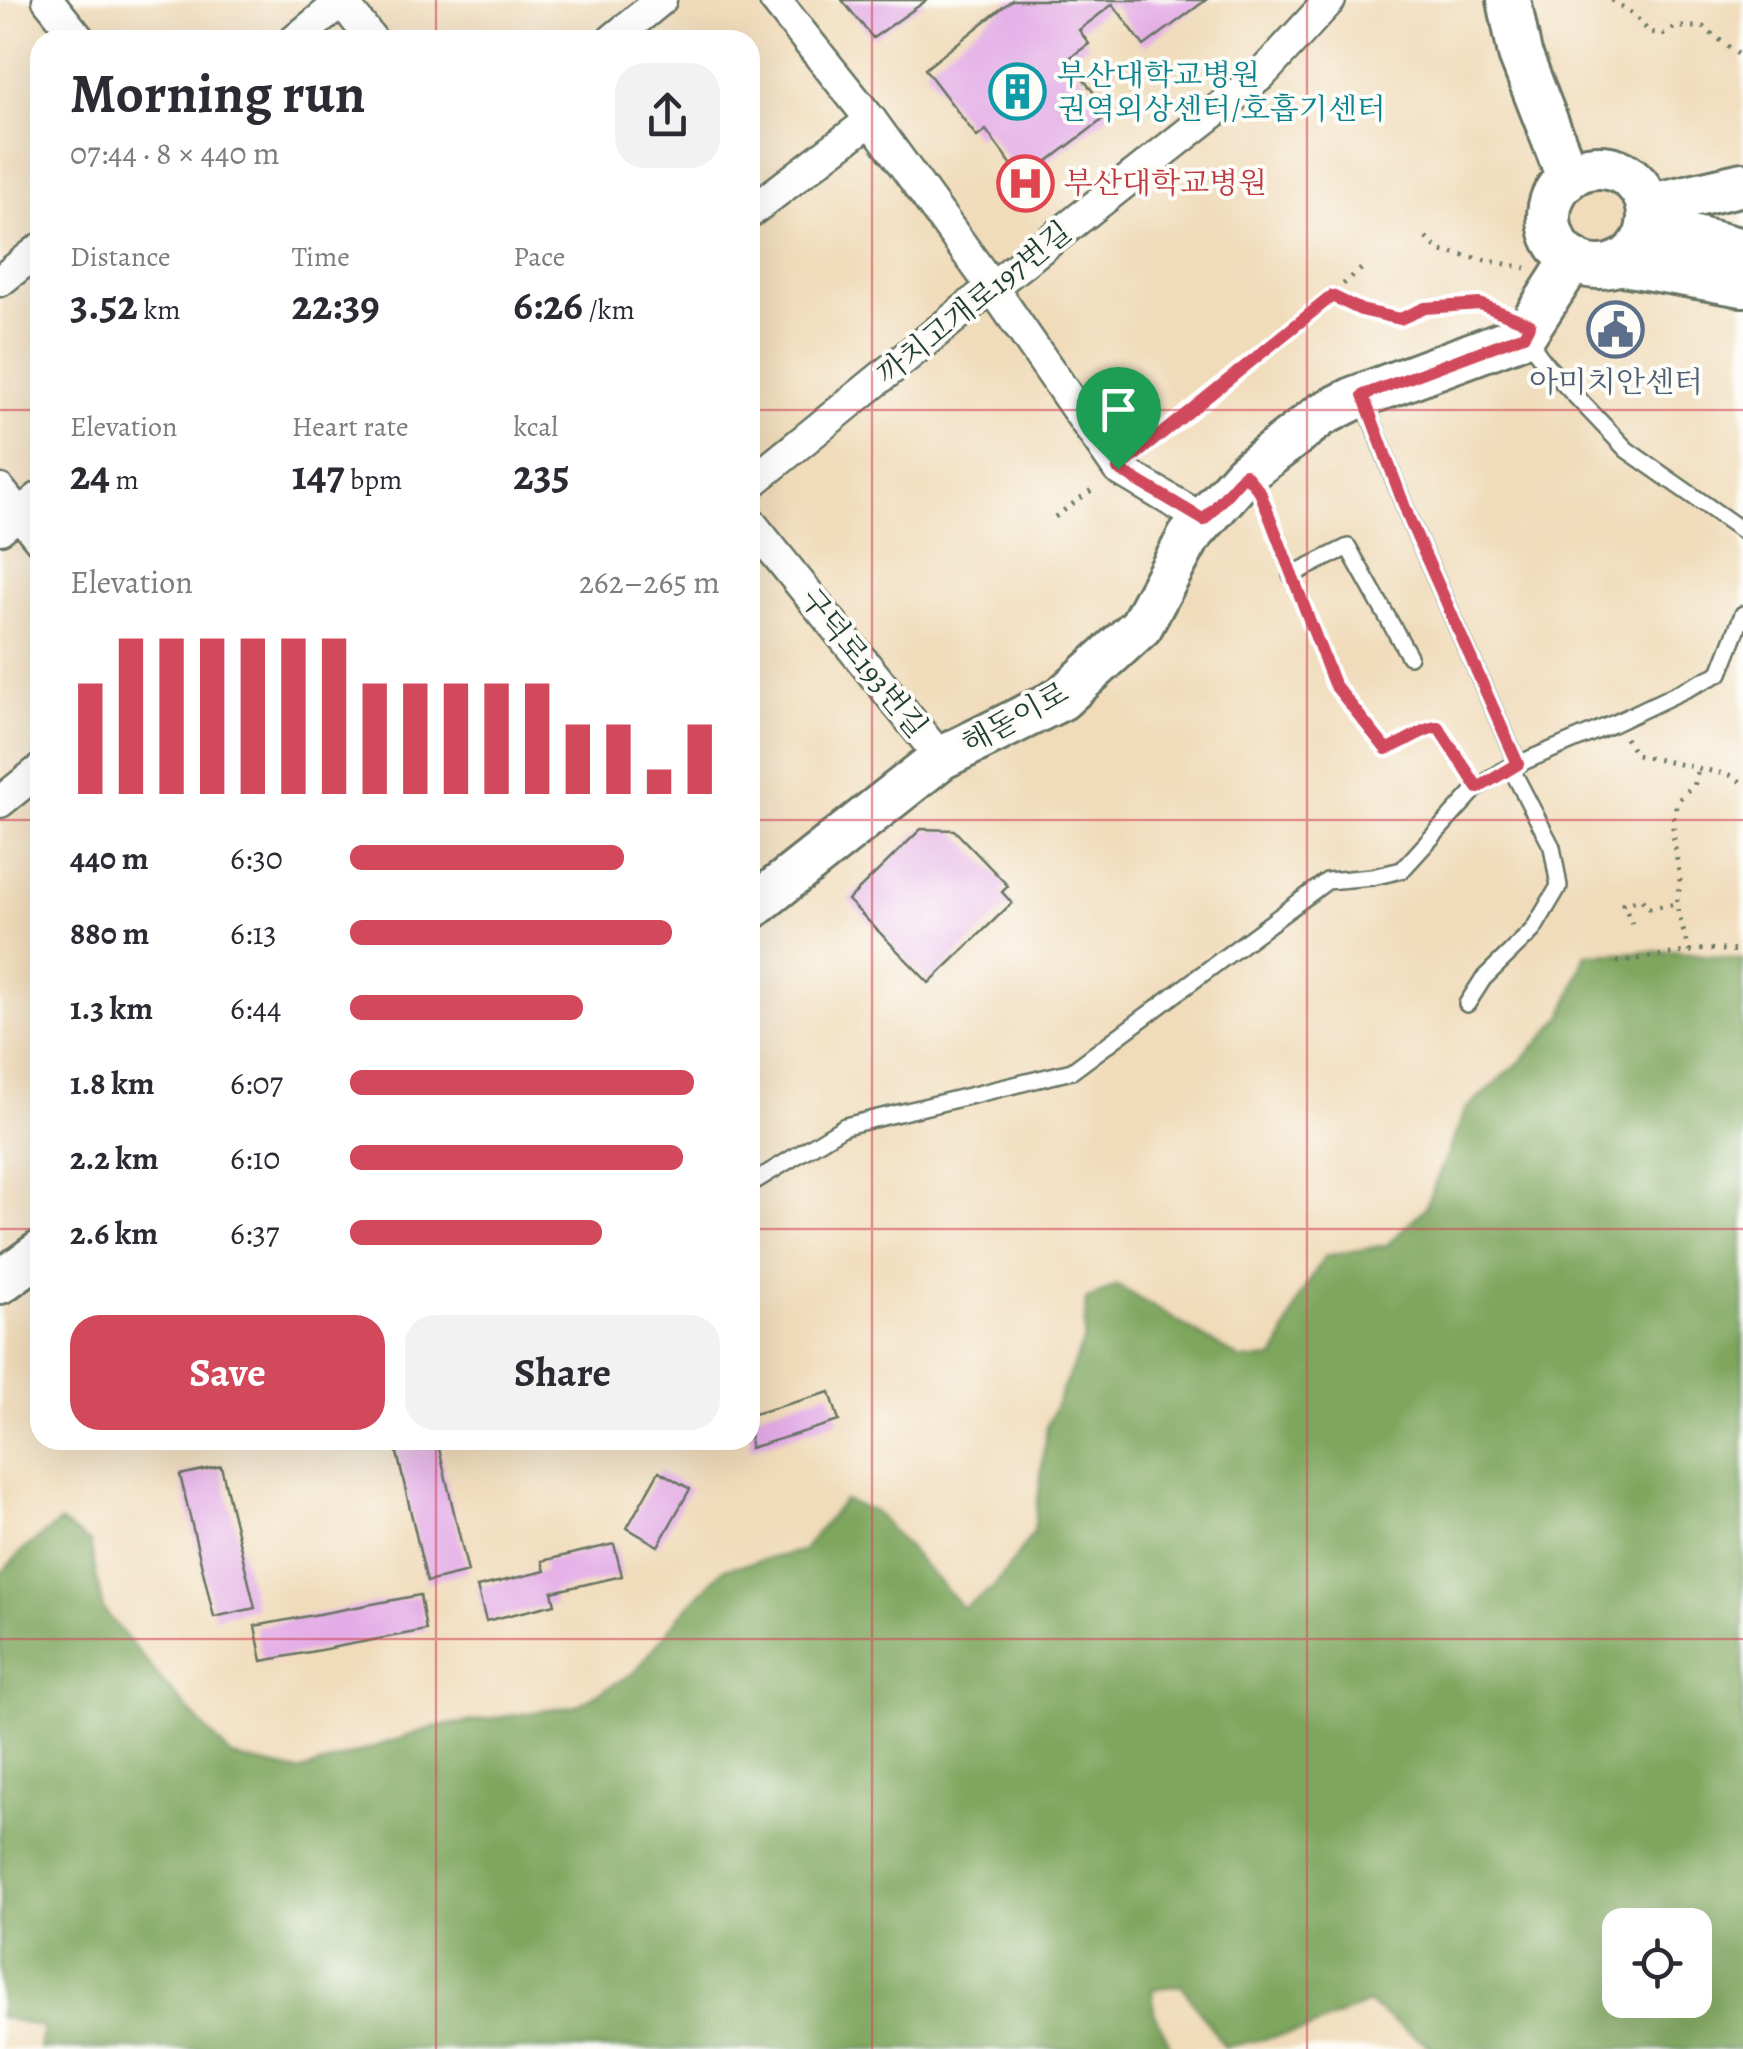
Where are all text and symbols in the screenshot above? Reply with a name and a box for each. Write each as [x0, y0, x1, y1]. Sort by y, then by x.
place label: 부산대학교병원 권역외상센터/호흡기센터 [1057, 55, 1386, 129]
text: Morning run [70, 56, 365, 131]
building icon: 부산대학교병원 권역외상센터/호흡기센터 [988, 62, 1048, 122]
button: share [615, 63, 720, 168]
text: 07:44 · 8 × 440 m [70, 131, 280, 175]
hospital icon: 부산대학교병원 [995, 153, 1055, 213]
place label: 부산대학교병원 [1064, 163, 1267, 203]
street label: 까치고개로197번길 [868, 212, 1080, 394]
text: Distance [70, 238, 170, 276]
text: Time [292, 238, 350, 276]
text: Pace [513, 238, 565, 276]
text: 3.52 [70, 276, 138, 333]
text: 22:39 [292, 276, 380, 333]
text: 6:26 [513, 276, 583, 333]
text: km [138, 291, 181, 329]
text: /km [583, 291, 635, 329]
public building icon: 아미치안센터 [1586, 300, 1646, 360]
place label: 아미치안센터 [1529, 362, 1703, 402]
pin [1076, 367, 1161, 470]
icon: arrive [1091, 382, 1146, 437]
text: Elevation [70, 408, 177, 446]
text: Heart rate [292, 408, 409, 446]
text: kcal [513, 408, 558, 446]
text: 24 [70, 446, 110, 503]
text: 147 [292, 446, 344, 503]
text: 235 [513, 446, 570, 503]
text: m [110, 461, 139, 499]
text: bpm [344, 461, 402, 499]
text: Elevation [70, 560, 193, 604]
text: 262–265 m [579, 560, 720, 604]
street label: 구덕로193번길 [791, 580, 937, 746]
street label: 해돋이로 [955, 672, 1075, 764]
text: 440 m [70, 836, 149, 880]
text: 6:30 [230, 836, 283, 880]
text: 880 m [70, 911, 149, 955]
text: 6:13 [230, 911, 277, 955]
text: 1.3 km [70, 986, 153, 1030]
text: 6:44 [230, 986, 281, 1030]
text: 1.8 km [70, 1061, 155, 1105]
text: 6:07 [230, 1061, 283, 1105]
text: 2.2 km [70, 1136, 159, 1180]
text: 6:10 [230, 1136, 280, 1180]
text: 2.6 km [70, 1211, 158, 1255]
text: 6:37 [230, 1211, 279, 1255]
button: Save [70, 1315, 385, 1430]
button: Share [405, 1315, 720, 1430]
map controls [1602, 1908, 1712, 2018]
button: locate [1602, 1908, 1712, 2018]

